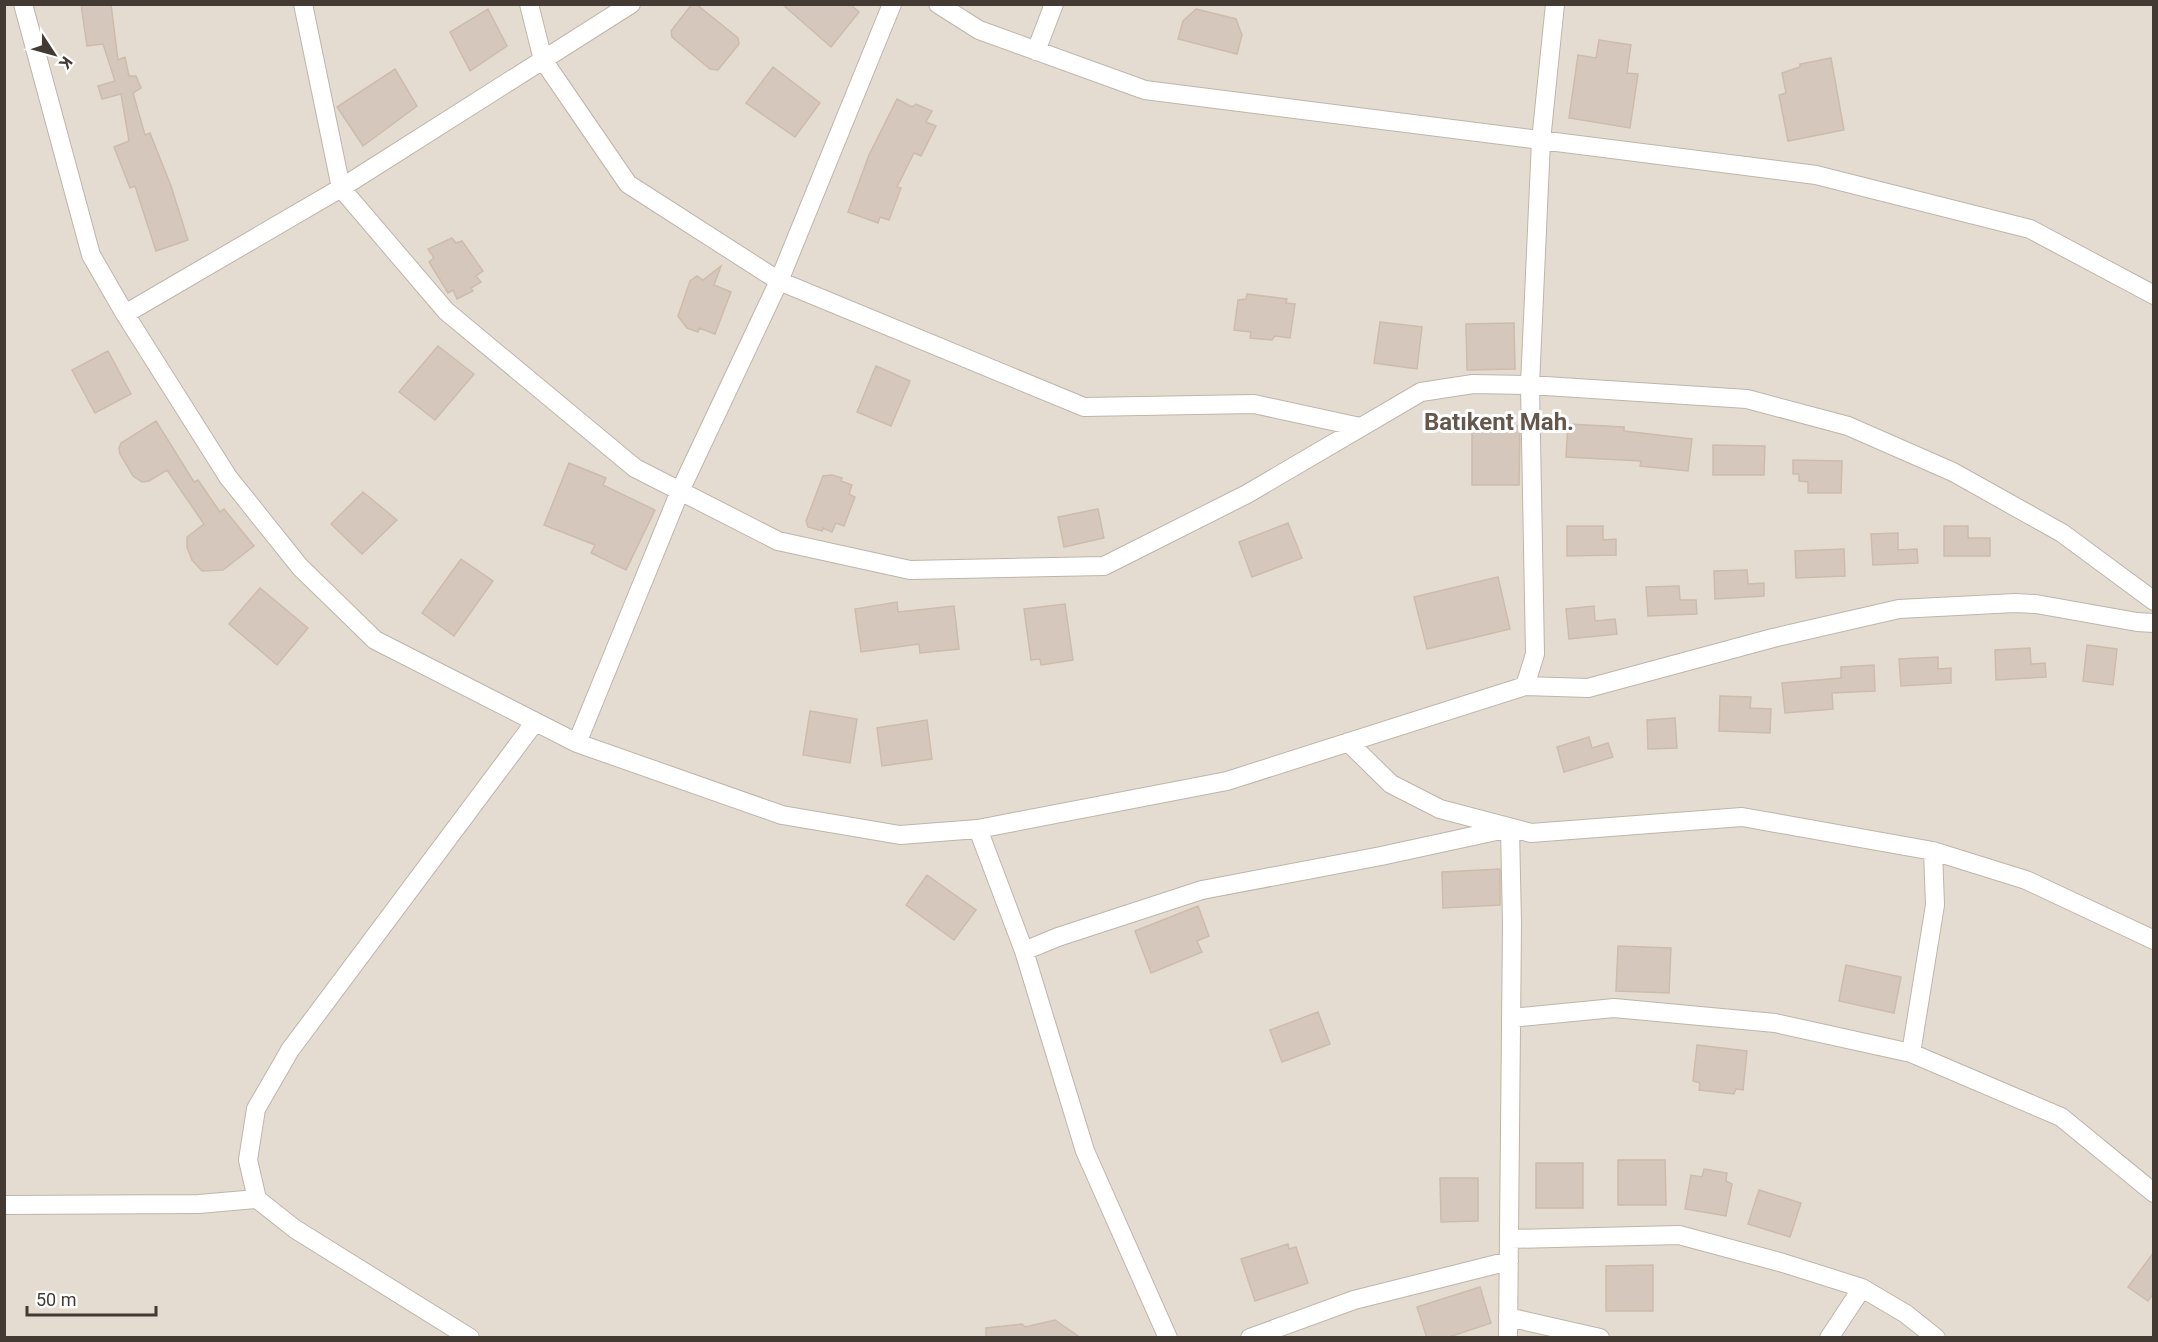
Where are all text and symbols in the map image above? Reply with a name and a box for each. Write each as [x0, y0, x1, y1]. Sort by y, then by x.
north arrow [24, 24, 84, 84]
text: K [55, 53, 76, 73]
district label: Batıkent Mah. [1424, 408, 1574, 436]
scale bar [27, 1279, 156, 1317]
text: 50 m [36, 1289, 76, 1310]

